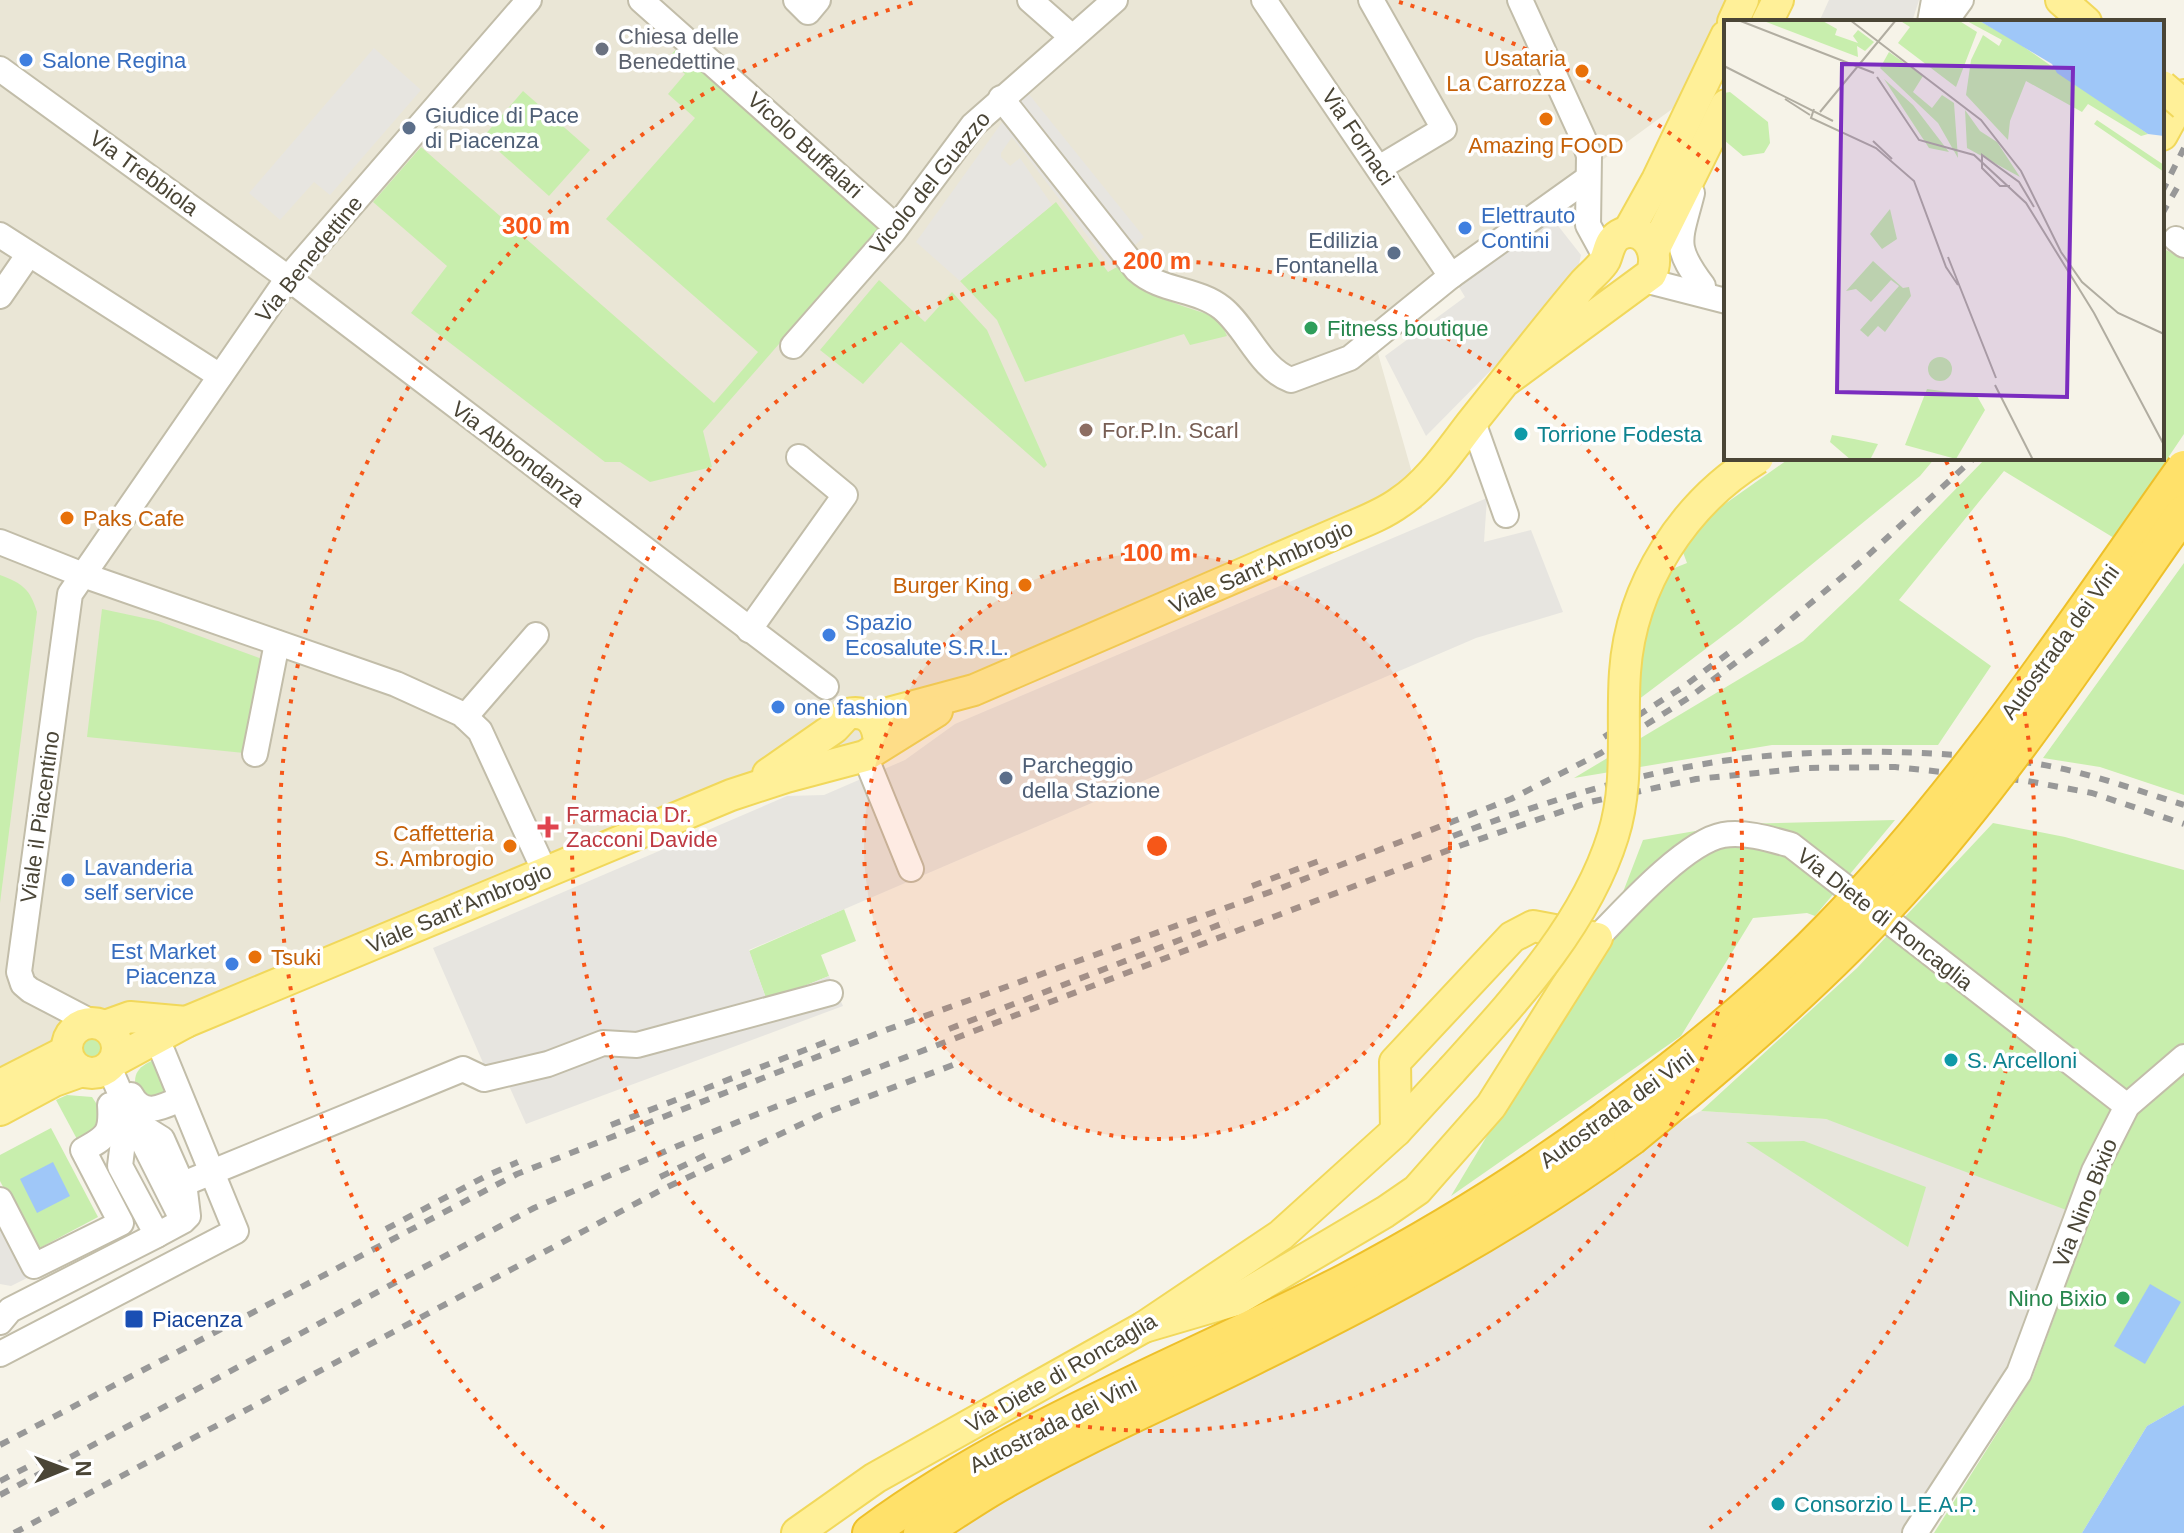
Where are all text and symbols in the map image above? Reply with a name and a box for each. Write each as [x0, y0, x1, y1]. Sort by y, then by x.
inset map [1724, 20, 2164, 460]
place label: Chiesa delle Benedettine [618, 24, 739, 74]
marker: Chiesa delle Benedettine [593, 40, 611, 58]
place label: Usataria La Carrozza [1446, 46, 1567, 96]
place label: Salone Regina [42, 48, 187, 73]
marker: Salone Regina [17, 51, 35, 69]
marker: Usataria La Carrozza [1573, 62, 1591, 80]
street label: Via Fornaci [1317, 84, 1399, 190]
street label: Vicolo Buffalari [742, 87, 868, 203]
place label: Giudice di Pace di Piacenza [425, 103, 579, 153]
street label: Vicolo del Guazzo [865, 106, 995, 260]
marker: Amazing FOOD [1537, 110, 1555, 128]
marker: Giudice di Pace di Piacenza [400, 119, 418, 137]
street label: Via Trebbiola [85, 125, 204, 221]
place label: Amazing FOOD [1468, 133, 1624, 158]
street label: Via Benedettine [251, 191, 367, 327]
place label: Elettrauto Contini [1481, 203, 1575, 253]
text: 300 m [502, 212, 570, 239]
marker: Elettrauto Contini [1456, 219, 1474, 237]
place label: Edilizia Fontanella [1275, 228, 1379, 278]
marker: Edilizia Fontanella [1385, 244, 1403, 262]
text: 200 m [1123, 247, 1191, 274]
place label: Fitness boutique [1327, 316, 1488, 341]
marker: Fitness boutique [1302, 319, 1320, 337]
street label: Via Abbondanza [447, 396, 590, 513]
place label: For.P.In. Scarl [1102, 418, 1239, 443]
marker: For.P.In. Scarl [1077, 421, 1095, 439]
place label: Torrione Fodesta [1537, 422, 1703, 447]
marker: Torrione Fodesta [1512, 425, 1530, 443]
place label: Paks Cafe [83, 506, 185, 531]
marker: Paks Cafe [58, 509, 76, 527]
street label: Viale Sant'Ambrogio [1165, 515, 1357, 619]
text: 100 m [1123, 539, 1191, 566]
street label: Autostrada dei Vini [1996, 560, 2124, 724]
place label: Burger King [893, 573, 1009, 598]
marker: Burger King [1016, 576, 1034, 594]
place label: Spazio Ecosalute S.R.L. [845, 610, 1009, 660]
marker: Spazio Ecosalute S.R.L. [820, 626, 838, 644]
place label: one fashion [794, 695, 908, 720]
marker: one fashion [769, 698, 787, 716]
street label: Viale il Piacentino [16, 729, 64, 905]
place label: Parcheggio della Stazione [1022, 753, 1160, 803]
marker: Parcheggio della Stazione [997, 769, 1015, 787]
place label: Farmacia Dr. Zacconi Davide [566, 802, 718, 852]
marker: Farmacia Dr. Zacconi Davide [537, 816, 559, 838]
place label: Caffetteria S. Ambrogio [374, 821, 495, 871]
centre of rings [1143, 832, 1171, 860]
marker: Caffetteria S. Ambrogio [501, 837, 519, 855]
street label: Via Diete di Roncaglia [1792, 843, 1978, 996]
place label: Lavanderia self service [84, 855, 194, 905]
street label: Viale Sant'Ambrogio [363, 858, 555, 958]
marker: Lavanderia self service [59, 871, 77, 889]
place label: Est Market Piacenza [111, 939, 217, 989]
place label: Tsuki [271, 945, 321, 970]
marker: Tsuki [246, 948, 264, 966]
marker: Est Market Piacenza [223, 955, 241, 973]
street label: Autostrada dei Vini [1535, 1045, 1699, 1173]
place label: S. Arcelloni [1967, 1048, 2077, 1073]
marker: S. Arcelloni [1942, 1051, 1960, 1069]
street label: Via Nino Bixio [2048, 1135, 2122, 1271]
place label: Nino Bixio [2008, 1286, 2107, 1311]
marker: Nino Bixio [2114, 1289, 2132, 1307]
place label: Piacenza [152, 1307, 243, 1332]
marker: Piacenza [123, 1308, 145, 1330]
street label: Via Diete di Roncaglia [961, 1308, 1161, 1438]
street label: Autostrada dei Vini [965, 1372, 1141, 1478]
north arrow [24, 1429, 104, 1509]
text: N [71, 1460, 96, 1477]
place label: Consorzio L.E.A.P. [1794, 1492, 1977, 1517]
marker: Consorzio L.E.A.P. [1769, 1495, 1787, 1513]

